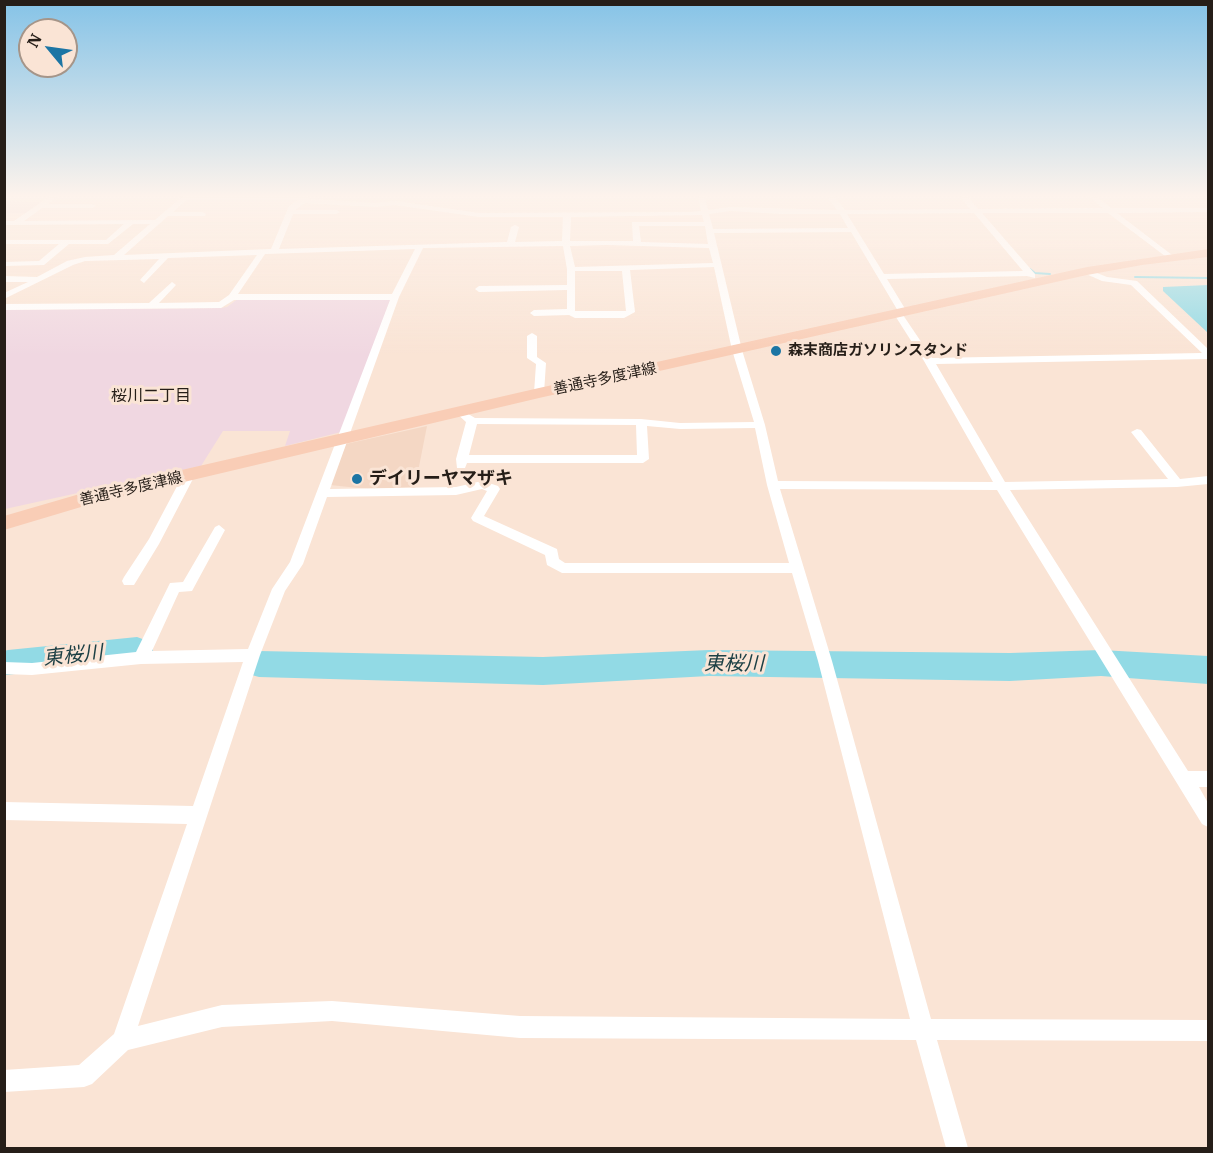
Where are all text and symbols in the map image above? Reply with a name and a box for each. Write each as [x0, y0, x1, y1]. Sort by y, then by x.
north arrow [18, 18, 78, 78]
text: N [22, 30, 46, 51]
place label: 森末商店ガソリンスタンド [788, 342, 968, 360]
marker: 森末商店ガソリンスタンド [769, 344, 783, 358]
street label: 善通寺多度津線 [552, 359, 658, 399]
district label: 桜川二丁目 [111, 386, 191, 406]
street label: 善通寺多度津線 [78, 468, 184, 510]
place label: デイリーヤマザキ [369, 468, 513, 490]
marker: デイリーヤマザキ [350, 472, 364, 486]
water label: 東桜川 [42, 641, 104, 671]
water label: 東桜川 [704, 652, 764, 676]

